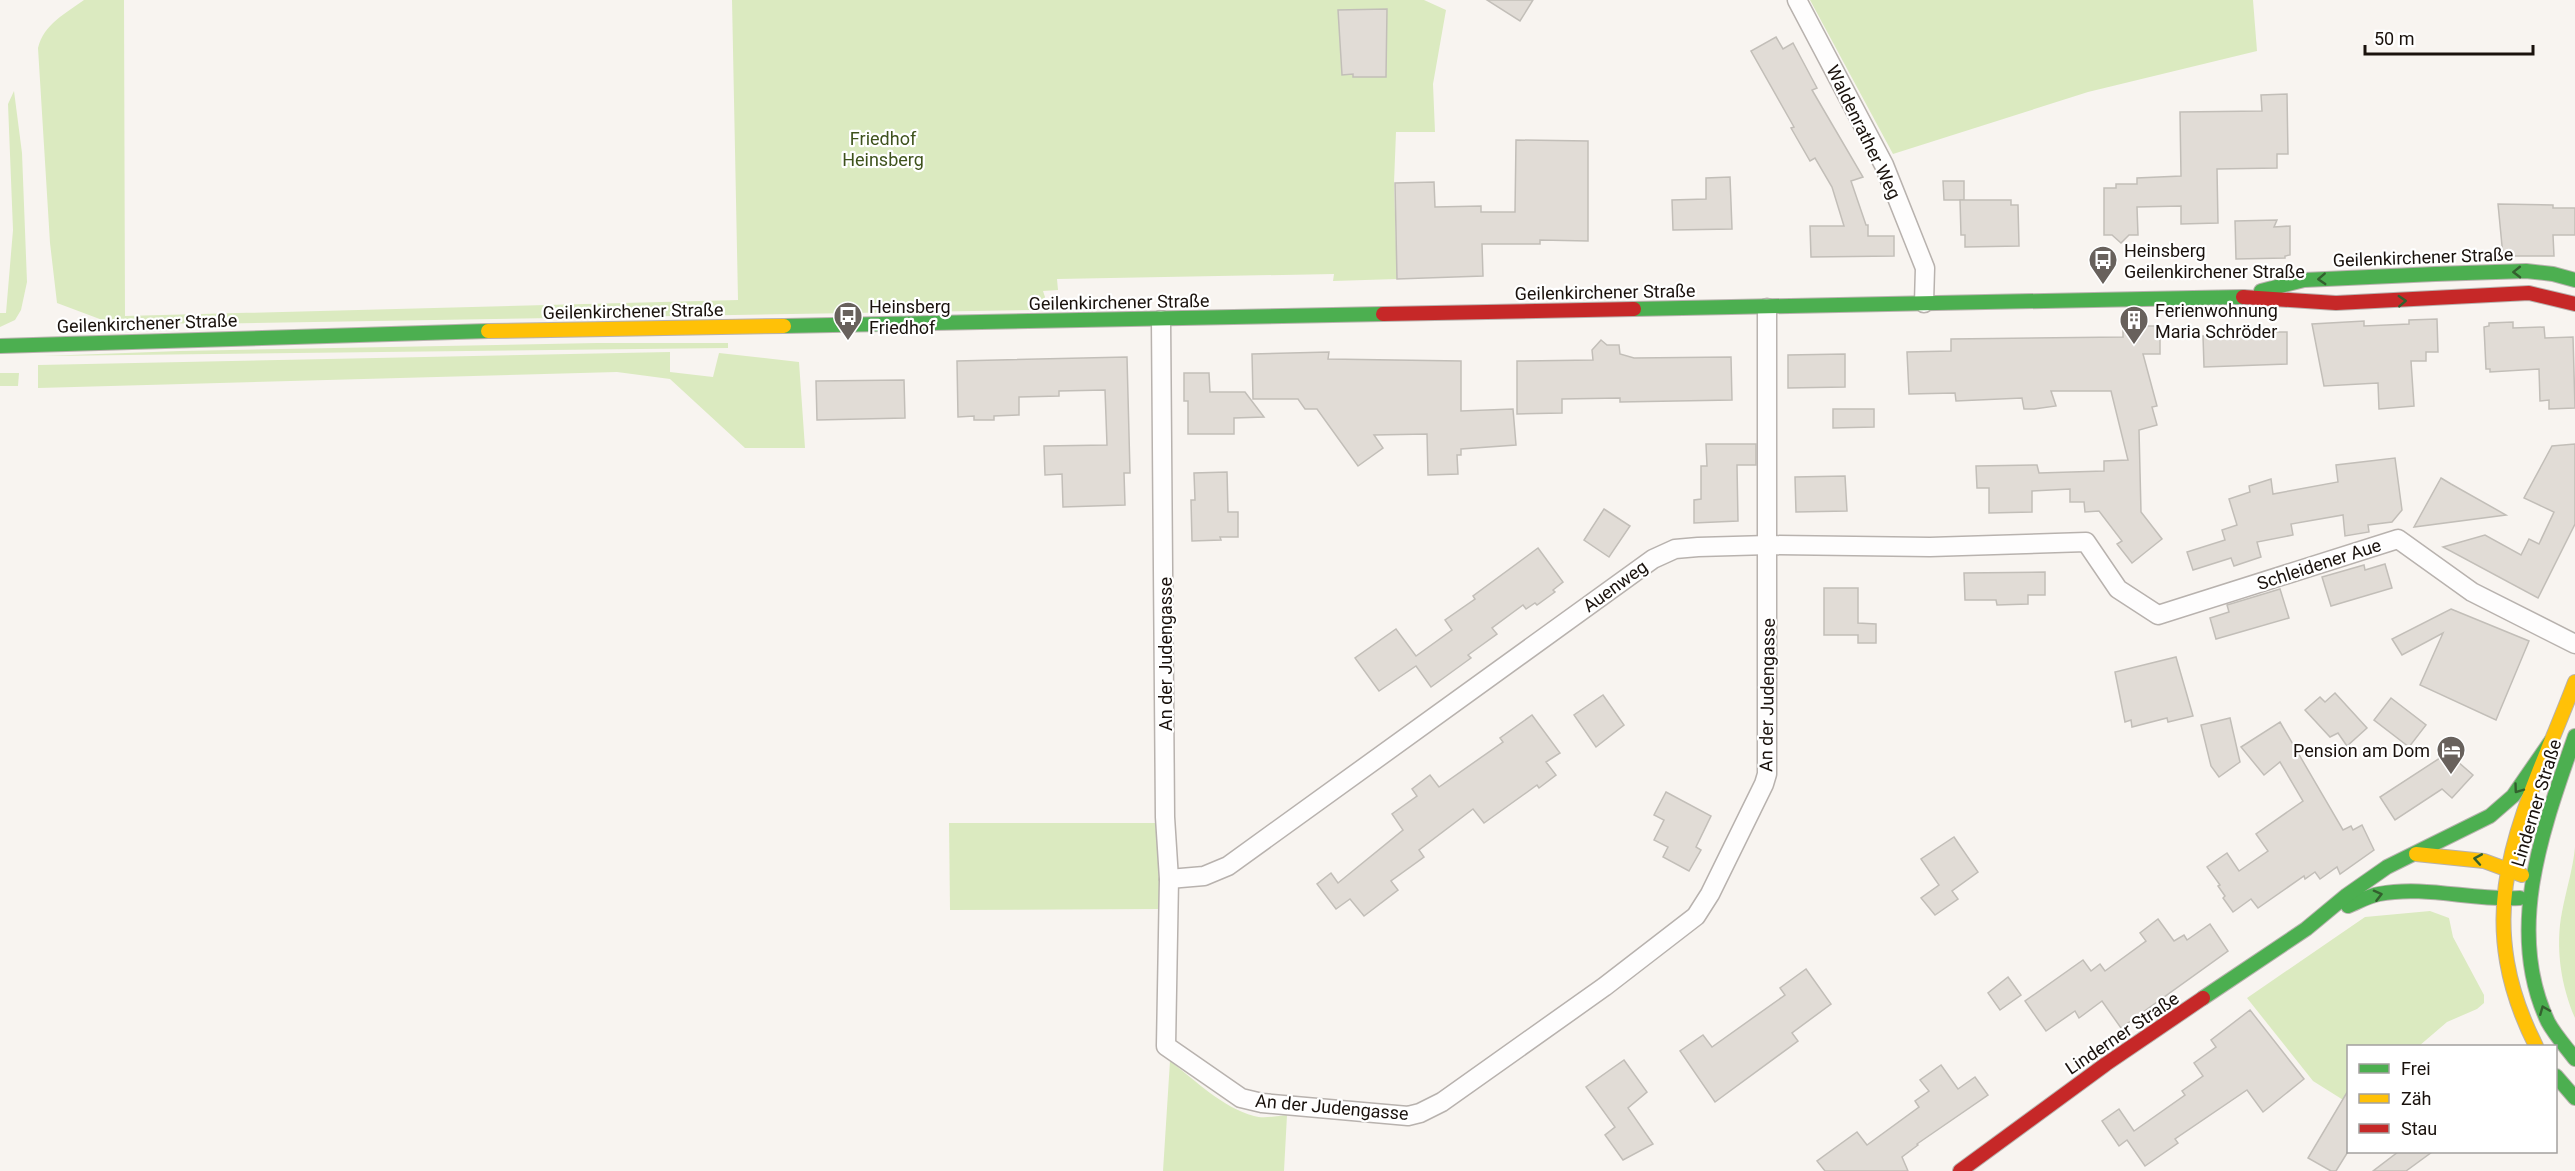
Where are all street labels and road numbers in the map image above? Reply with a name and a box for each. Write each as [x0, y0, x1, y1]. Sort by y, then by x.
street label: Waldenrather Weg [1822, 62, 1906, 202]
street label: Geilenkirchener Straße [2332, 243, 2514, 271]
street label: Geilenkirchener Straße [1514, 280, 1696, 304]
street label: Geilenkirchener Straße [1028, 290, 1210, 314]
street label: Geilenkirchener Straße [542, 299, 724, 323]
street label: Geilenkirchener Straße [56, 309, 238, 337]
street label: Schleidener Aue [2254, 534, 2384, 594]
street label: Auenweg [1579, 556, 1651, 616]
street label: An der Judengasse [1155, 577, 1176, 731]
street label: An der Judengasse [1755, 618, 1779, 772]
street label: Linderner Straße [2507, 737, 2565, 869]
street label: Linderner Straße [2061, 987, 2183, 1079]
street label: An der Judengasse [1254, 1090, 1410, 1124]

